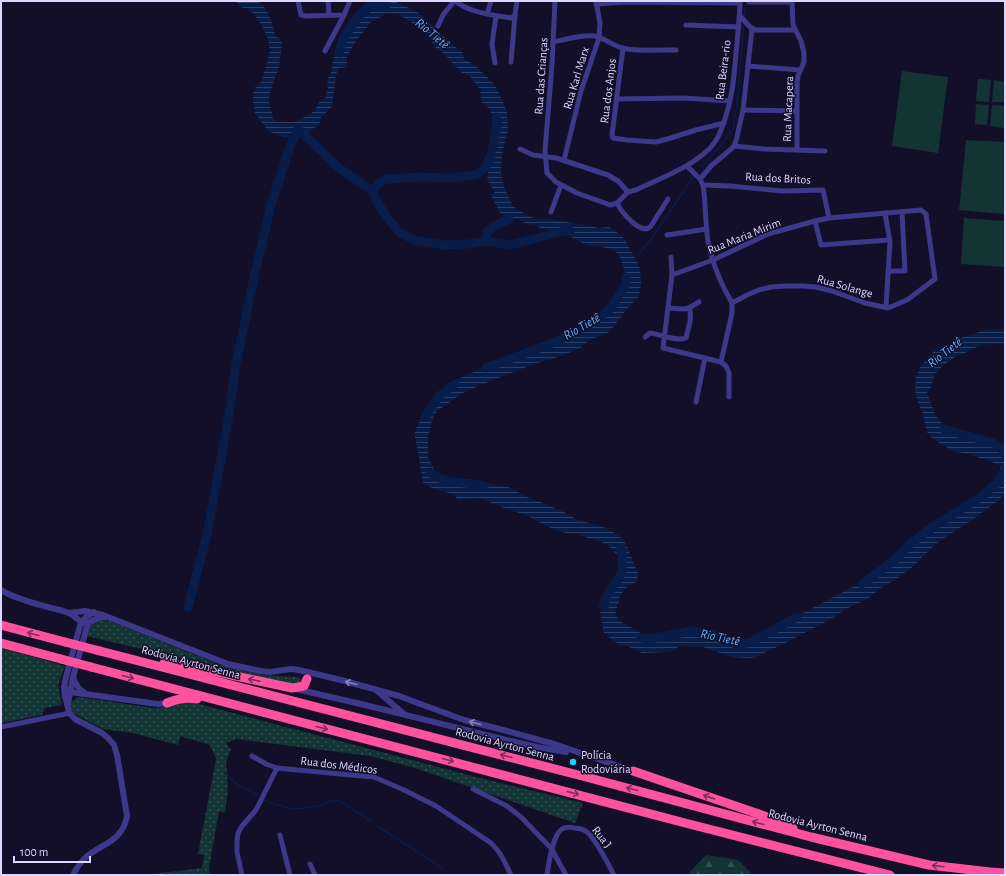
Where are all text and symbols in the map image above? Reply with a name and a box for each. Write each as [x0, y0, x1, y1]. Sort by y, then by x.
water label: Rio Tietê [413, 16, 451, 52]
street label: Rua das Crianças [532, 37, 550, 115]
street label: Rua Beira-rio [713, 39, 733, 101]
street label: Rua Karl Marx [561, 45, 591, 111]
street label: Rua dos Anjos [598, 58, 619, 124]
street label: Rua Macapera [781, 75, 795, 142]
street label: Rua dos Britos [745, 170, 811, 186]
street label: Rua Maria Mirim [706, 216, 782, 256]
street label: Rua Solange [816, 272, 874, 300]
water label: Rio Tietê [561, 311, 603, 343]
water label: Rio Tietê [925, 336, 965, 370]
water label: Rio Tietê [699, 628, 741, 649]
one-way arrow [27, 629, 40, 637]
street label: Rodovia Ayrton Senna [140, 643, 242, 682]
one-way arrow [122, 674, 135, 681]
one-way arrow [248, 675, 261, 683]
one-way arrow [345, 678, 358, 686]
one-way arrow [469, 719, 482, 726]
one-way arrow [315, 724, 328, 732]
street label: Rodovia Ayrton Senna [454, 725, 556, 764]
place label: Polícia Rodoviária [581, 749, 631, 775]
one-way arrow [500, 752, 513, 760]
street label: Rua dos Médicos [300, 754, 378, 776]
one-way arrow [441, 757, 454, 765]
marker: Polícia Rodoviária [568, 757, 578, 767]
one-way arrow [626, 785, 639, 792]
one-way arrow [567, 790, 580, 797]
one-way arrow [704, 792, 716, 800]
street label: Rodovia Ayrton Senna [767, 807, 869, 844]
one-way arrow [751, 818, 764, 826]
street label: Rua J [590, 824, 614, 850]
scale bar [14, 838, 90, 864]
text: 100 m [20, 846, 48, 858]
one-way arrow [932, 862, 945, 870]

